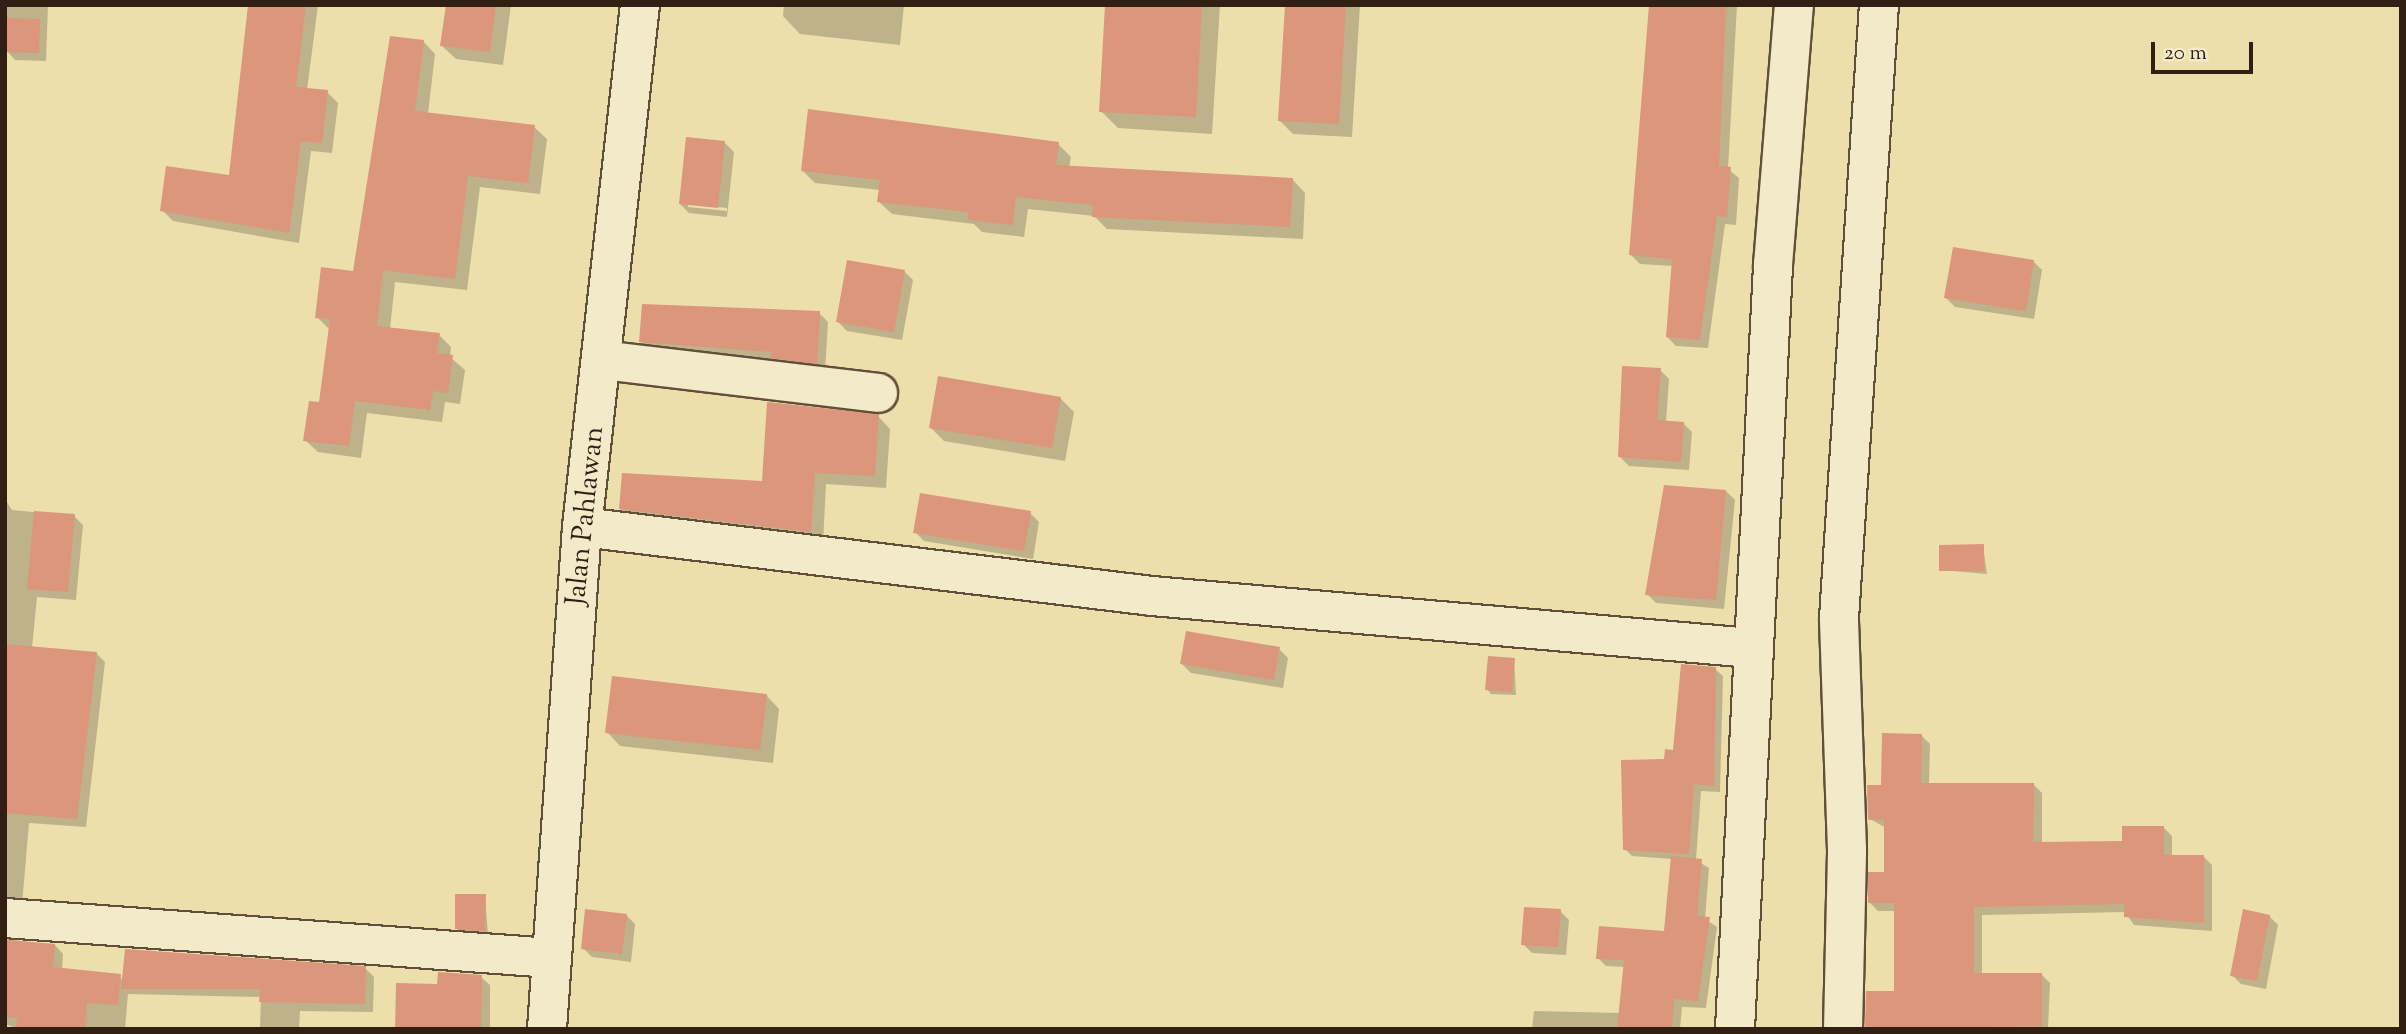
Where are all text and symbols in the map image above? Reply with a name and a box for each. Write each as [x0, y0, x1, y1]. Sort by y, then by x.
scale bar [2154, 28, 2256, 72]
text: 20 m [2164, 39, 2207, 69]
street label: Jalan Pahlawan [560, 425, 612, 607]

